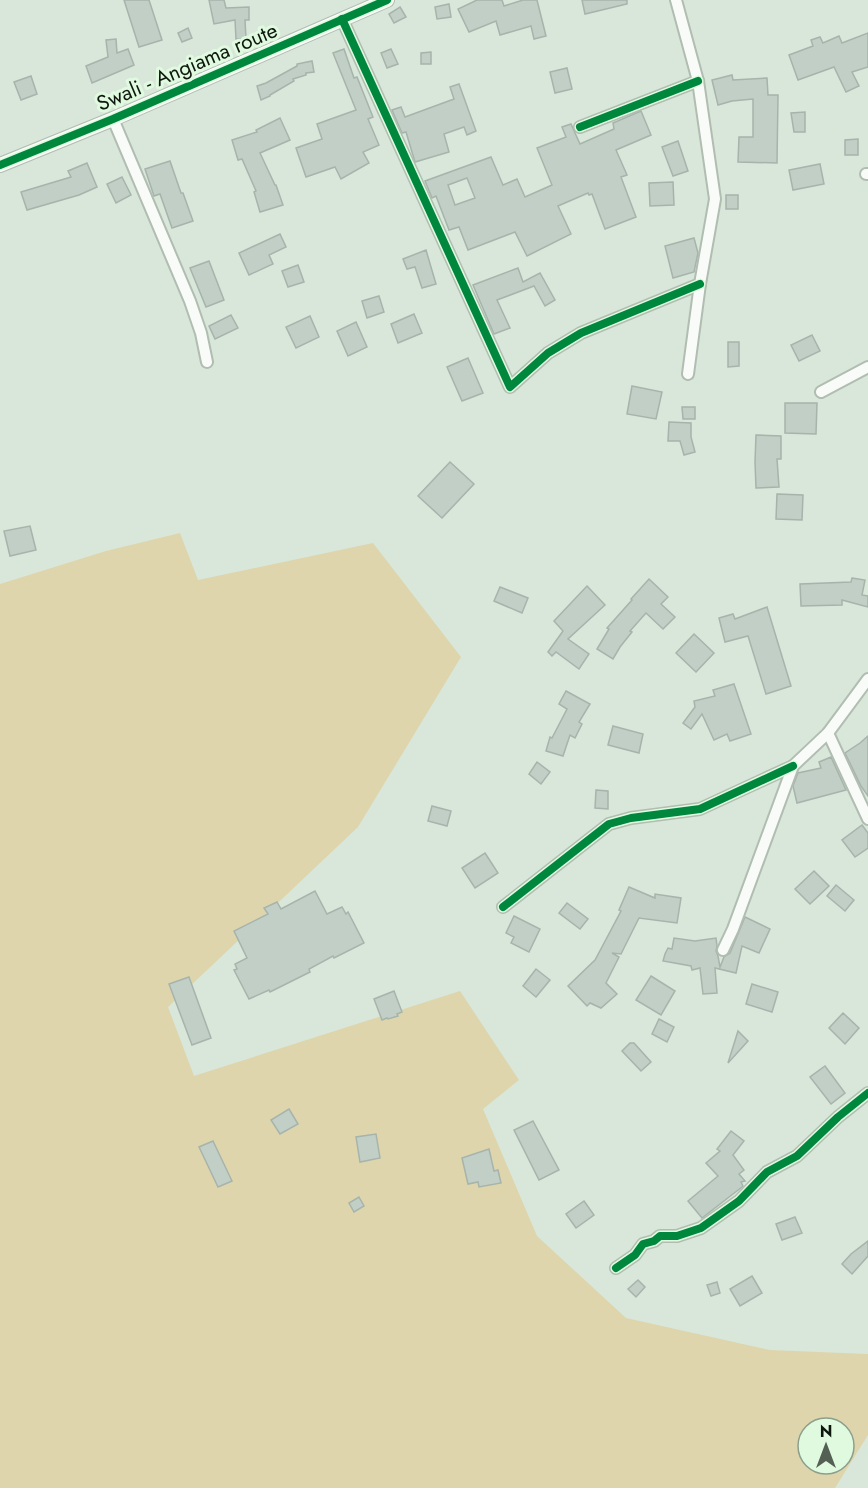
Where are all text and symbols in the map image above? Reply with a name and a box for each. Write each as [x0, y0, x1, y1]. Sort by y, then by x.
street label: Swali - Angiama route [92, 15, 282, 119]
north arrow [796, 1416, 856, 1476]
text: N [820, 1420, 832, 1443]

